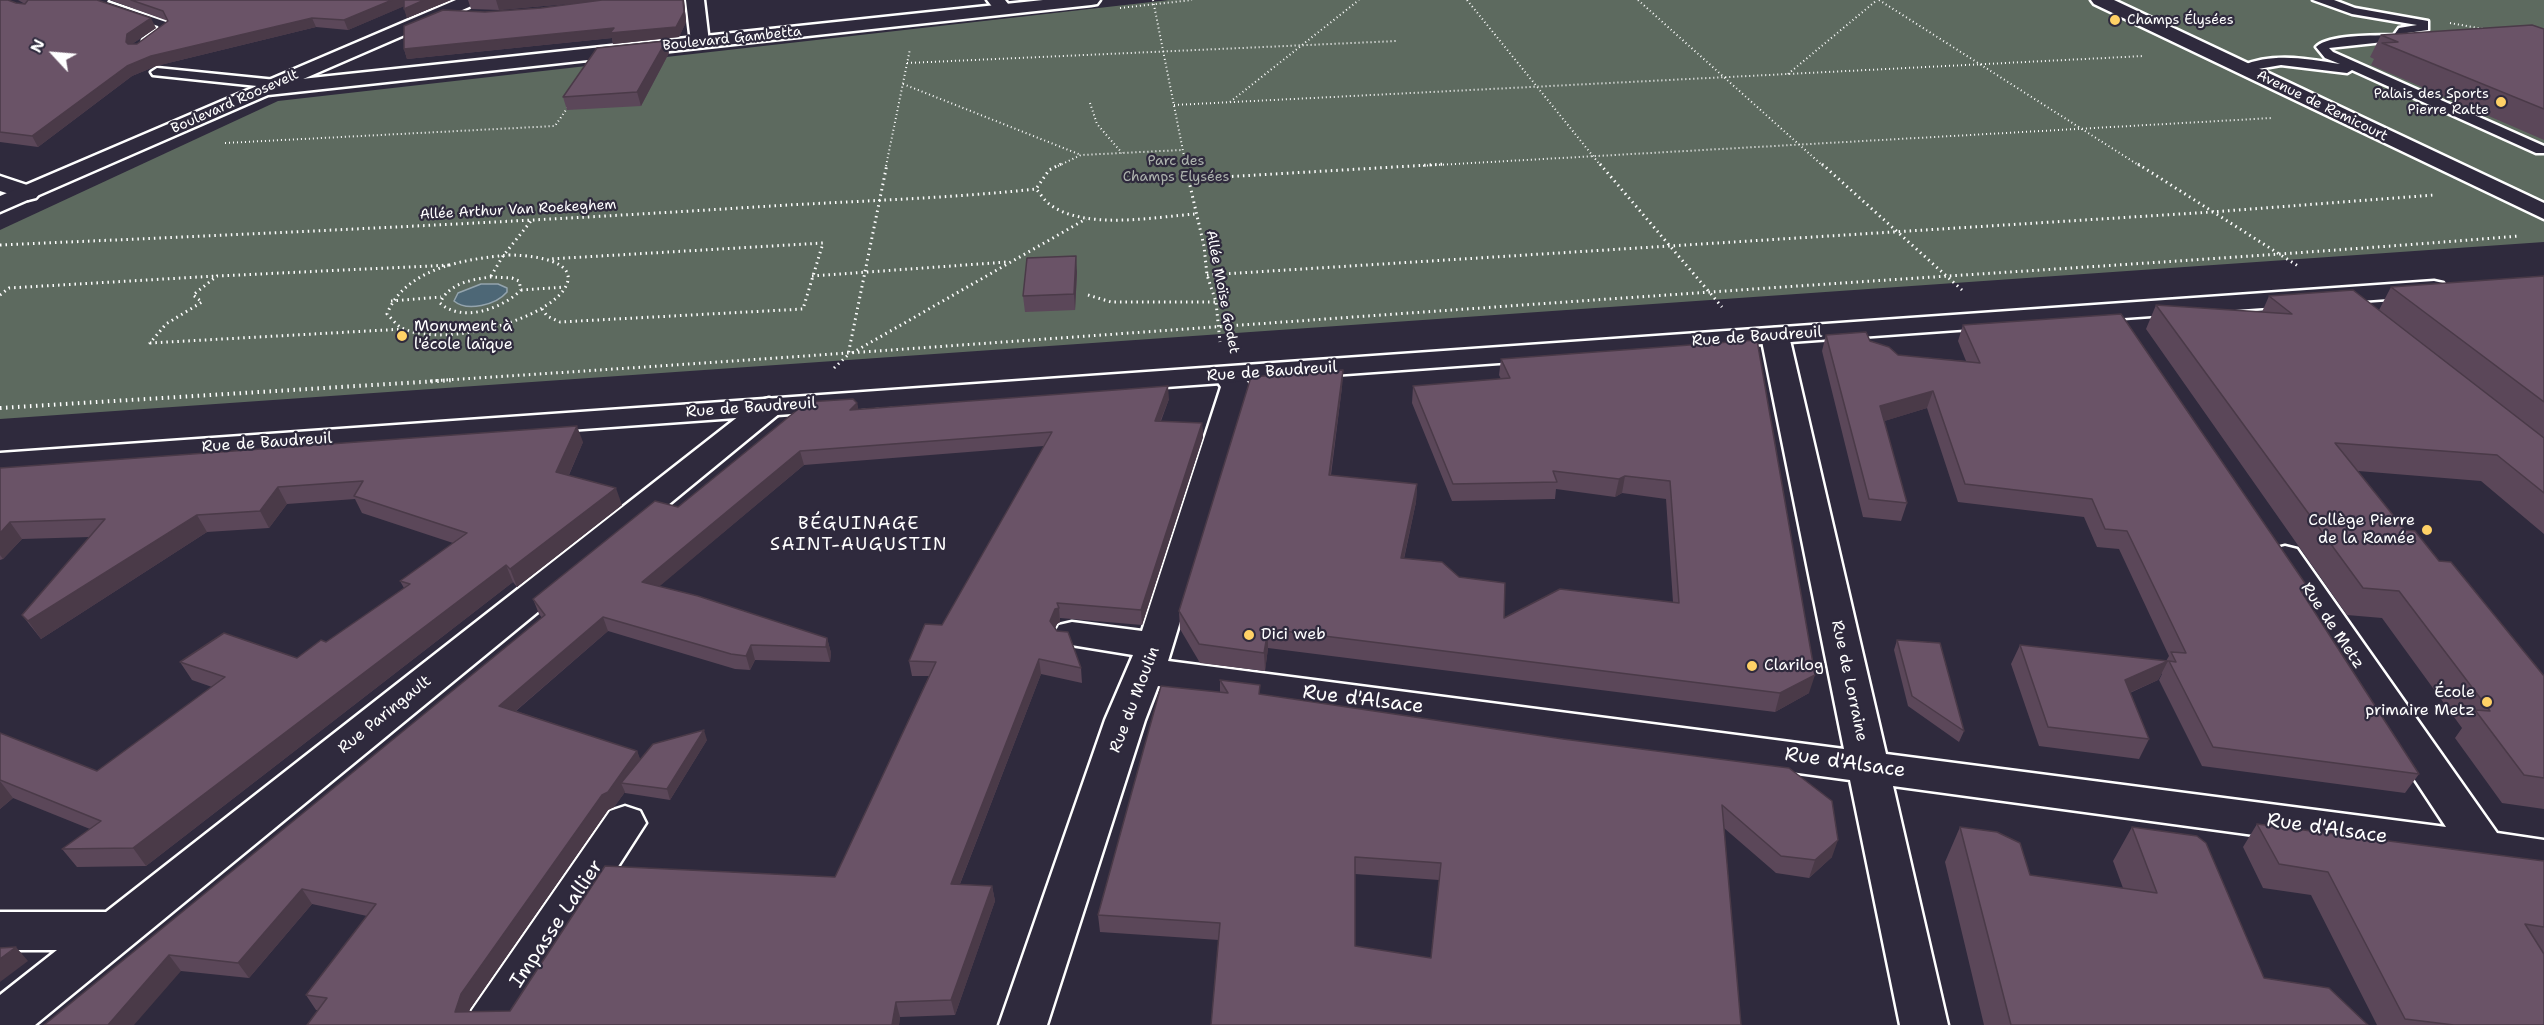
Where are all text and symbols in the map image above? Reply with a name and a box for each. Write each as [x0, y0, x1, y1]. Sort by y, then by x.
place label: Champs Élysées [2127, 12, 2234, 28]
marker: Champs Élysées [2108, 13, 2122, 27]
street label: Boulevard Gambetta [662, 23, 802, 55]
north arrow [24, 24, 84, 84]
text: N [25, 36, 50, 56]
street label: Boulevard Roosevelt [169, 66, 301, 138]
street label: Avenue de Remicourt [2254, 67, 2390, 145]
place label: Palais des Sports Pierre Ratte [2374, 86, 2489, 118]
marker: Palais des Sports Pierre Ratte [2494, 95, 2508, 109]
park label: Parc des Champs Elysées [1123, 153, 1229, 186]
street label: Allée Arthur Van Roekeghem [419, 196, 617, 224]
street label: Allée Moïse Godet [1202, 229, 1242, 355]
place label: Monument à l'école laïque [414, 317, 513, 355]
street label: Rue de Baudreuil [1691, 323, 1823, 351]
marker: Monument à l'école laïque [395, 329, 409, 343]
street label: Rue de Baudreuil [1206, 358, 1338, 386]
street label: Rue de Baudreuil [685, 394, 817, 422]
street label: Rue de Baudreuil [201, 429, 333, 457]
place label: Collège Pierre de la Ramée [2308, 511, 2415, 549]
district label: BÉGUINAGE SAINT-AUGUSTIN [770, 513, 948, 556]
marker: Collège Pierre de la Ramée [2420, 523, 2434, 537]
street label: Rue de Metz [2296, 579, 2368, 673]
street label: Rue de Lorraine [1827, 619, 1871, 743]
place label: Dici web [1261, 625, 1326, 645]
marker: Dici web [1242, 628, 1256, 642]
street label: Rue du Moulin [1106, 644, 1164, 756]
place label: Clarilog [1764, 656, 1824, 676]
marker: Clarilog [1745, 659, 1759, 673]
street label: Rue Paringault [335, 672, 435, 758]
street label: Rue d'Alsace [1301, 681, 1425, 719]
place label: École primaire Metz [2365, 683, 2475, 721]
marker: École primaire Metz [2480, 695, 2494, 709]
street label: Rue d'Alsace [1783, 743, 1907, 783]
street label: Rue d'Alsace [2265, 809, 2389, 849]
street label: Impasse Lallier [505, 855, 609, 993]

